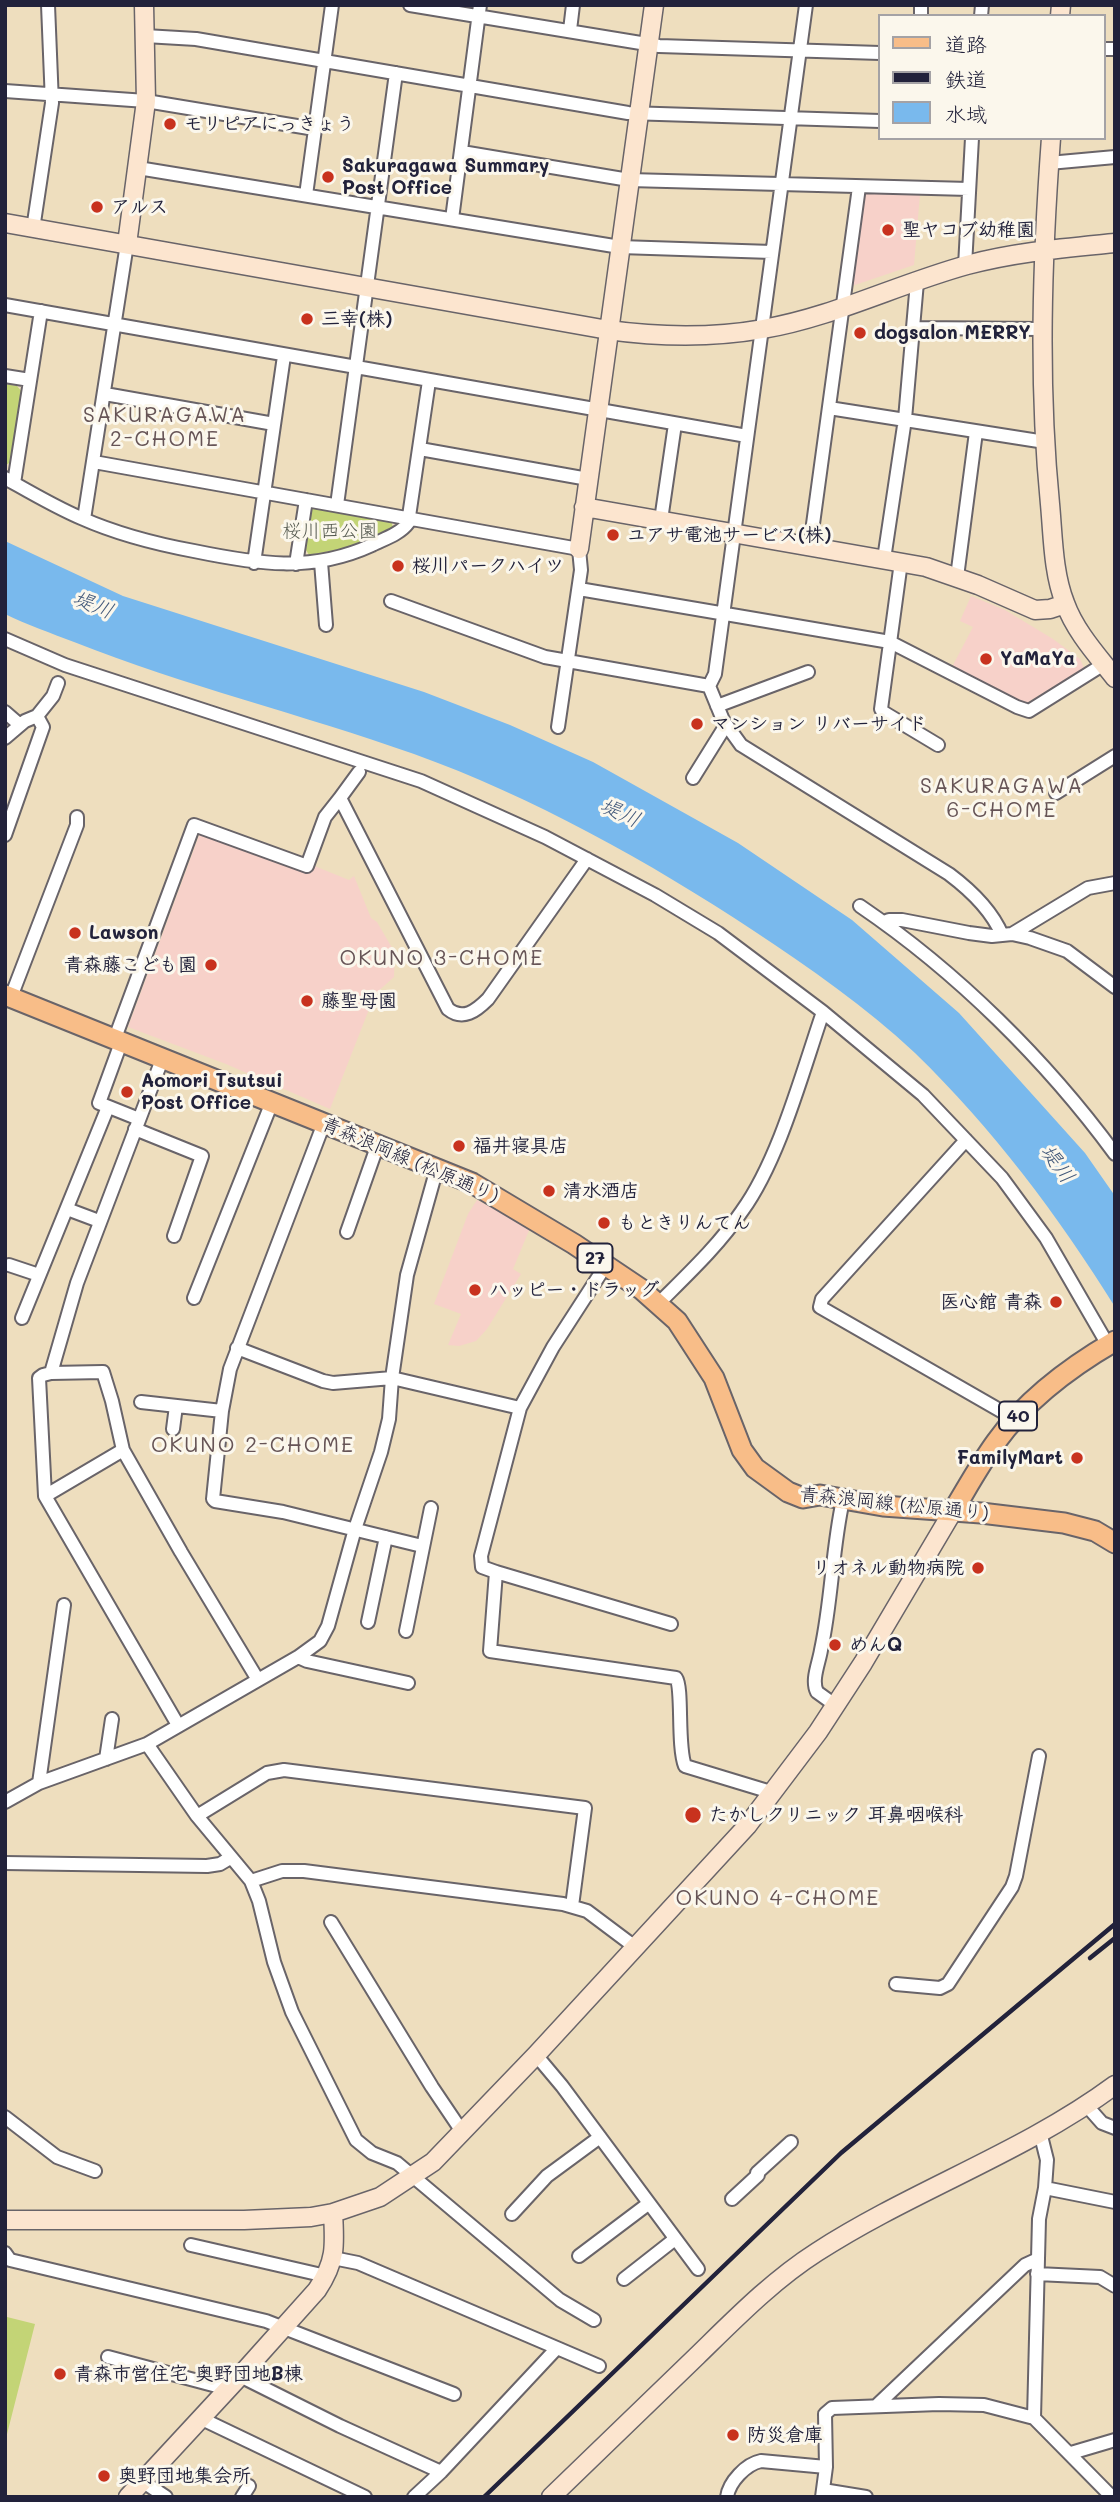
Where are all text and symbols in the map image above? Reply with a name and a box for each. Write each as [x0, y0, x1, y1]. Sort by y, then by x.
legend [878, 14, 1106, 140]
text: 道路 [945, 30, 987, 57]
text: 鉄道 [945, 65, 987, 92]
text: 水域 [945, 100, 987, 127]
place label: モリピアにっきょう [184, 113, 355, 135]
marker: モリピアにっきょう [162, 116, 178, 132]
place label: Sakuragawa Summary Post Office [342, 155, 549, 199]
marker: Sakuragawa Summary Post Office [320, 169, 336, 185]
place label: アルス [111, 196, 168, 218]
marker: アルス [89, 199, 105, 215]
place label: 聖ヤコブ幼稚園 [902, 219, 1035, 241]
marker: 聖ヤコブ幼稚園 [880, 222, 896, 238]
place label: 三幸(株) [321, 308, 392, 330]
marker: 三幸(株) [299, 311, 315, 327]
place label: dogsalon MERRY [874, 322, 1031, 344]
marker: dogsalon MERRY [852, 325, 868, 341]
district label: SAKURAGAWA 2-CHOME [84, 403, 246, 453]
park label: 桜川西公園 [283, 520, 377, 542]
place label: ユアサ電池サービス(株) [627, 524, 831, 546]
marker: ユアサ電池サービス(株) [605, 527, 621, 543]
place label: 桜川パークハイツ [412, 555, 564, 577]
marker: 桜川パークハイツ [390, 558, 406, 574]
water label: 堤川 [69, 585, 117, 625]
place label: YaMaYa [1000, 648, 1075, 670]
marker: YaMaYa [978, 651, 994, 667]
place label: マンション リバーサイド [711, 713, 927, 735]
marker: マンション リバーサイド [689, 716, 705, 732]
district label: SAKURAGAWA 6-CHOME [921, 774, 1083, 824]
water label: 堤川 [596, 793, 644, 833]
place label: Lawson [89, 922, 158, 944]
marker: Lawson [67, 925, 83, 941]
district label: OKUNO 3-CHOME [341, 946, 543, 972]
place label: 青森藤こども園 [64, 954, 197, 976]
marker: 青森藤こども園 [203, 957, 219, 973]
place label: 藤聖母園 [321, 990, 397, 1012]
marker: 藤聖母園 [299, 993, 315, 1009]
place label: Aomori Tsutsui Post Office [141, 1070, 283, 1114]
marker: Aomori Tsutsui Post Office [119, 1084, 135, 1100]
street label: 青森浪岡線 (松原通り) [318, 1112, 502, 1208]
place label: 福井寝具店 [473, 1135, 568, 1157]
marker: 福井寝具店 [451, 1138, 467, 1154]
water label: 堤川 [1034, 1140, 1080, 1188]
place label: 清水酒店 [563, 1180, 639, 1202]
marker: 清水酒店 [541, 1183, 557, 1199]
place label: もときりんてん [618, 1212, 751, 1234]
marker: もときりんてん [596, 1215, 612, 1231]
road number: 27 [578, 1244, 612, 1273]
place label: ハッピー・ドラッグ [489, 1279, 659, 1301]
marker: ハッピー・ドラッグ [467, 1282, 483, 1298]
place label: 医心館 青森 [940, 1291, 1042, 1313]
marker: 医心館 青森 [1048, 1294, 1064, 1310]
road number: 40 [999, 1401, 1037, 1430]
district label: OKUNO 2-CHOME [153, 1433, 353, 1459]
place label: FamilyMart [957, 1447, 1063, 1469]
marker: FamilyMart [1069, 1450, 1085, 1466]
street label: 青森浪岡線 (松原通り) [798, 1483, 990, 1525]
place label: リオネル動物病院 [812, 1557, 964, 1579]
marker: リオネル動物病院 [970, 1560, 986, 1576]
place label: めんQ [849, 1634, 902, 1656]
marker: めんQ [827, 1637, 843, 1653]
place label: たかしクリニック 耳鼻咽喉科 [709, 1804, 963, 1826]
marker: たかしクリニック 耳鼻咽喉科 [683, 1805, 703, 1825]
district label: OKUNO 4-CHOME [677, 1886, 879, 1912]
place label: 青森市営住宅 奥野団地B棟 [74, 2363, 303, 2385]
marker: 青森市営住宅 奥野団地B棟 [52, 2366, 68, 2382]
place label: 防災倉庫 [747, 2424, 823, 2446]
marker: 防災倉庫 [725, 2427, 741, 2443]
place label: 奥野団地集会所 [118, 2465, 251, 2487]
marker: 奥野団地集会所 [96, 2468, 112, 2484]

